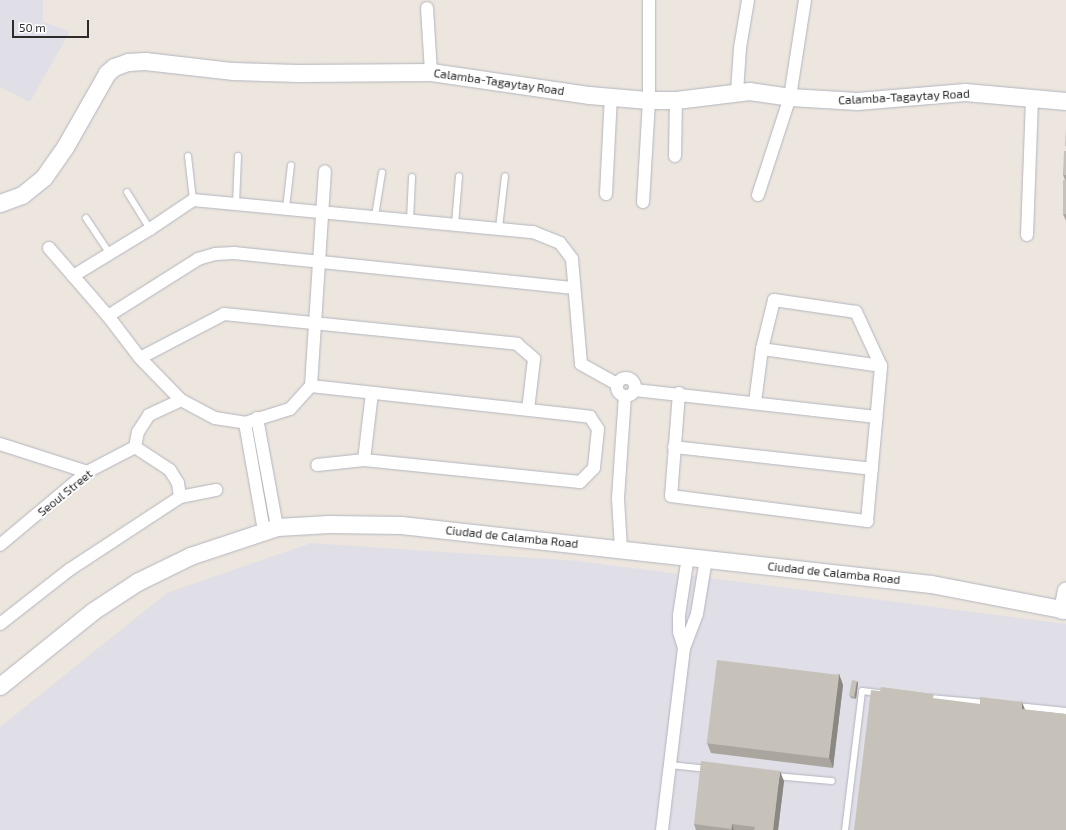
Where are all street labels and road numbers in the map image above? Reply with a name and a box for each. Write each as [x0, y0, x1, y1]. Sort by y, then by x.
street label: Calamba-Tagaytay Road [433, 66, 565, 98]
street label: Calamba-Tagaytay Road [838, 86, 970, 108]
street label: Seoul Street [35, 467, 95, 519]
street label: Ciudad de Calamba Road [445, 523, 579, 551]
street label: Ciudad de Calamba Road [767, 559, 901, 587]

